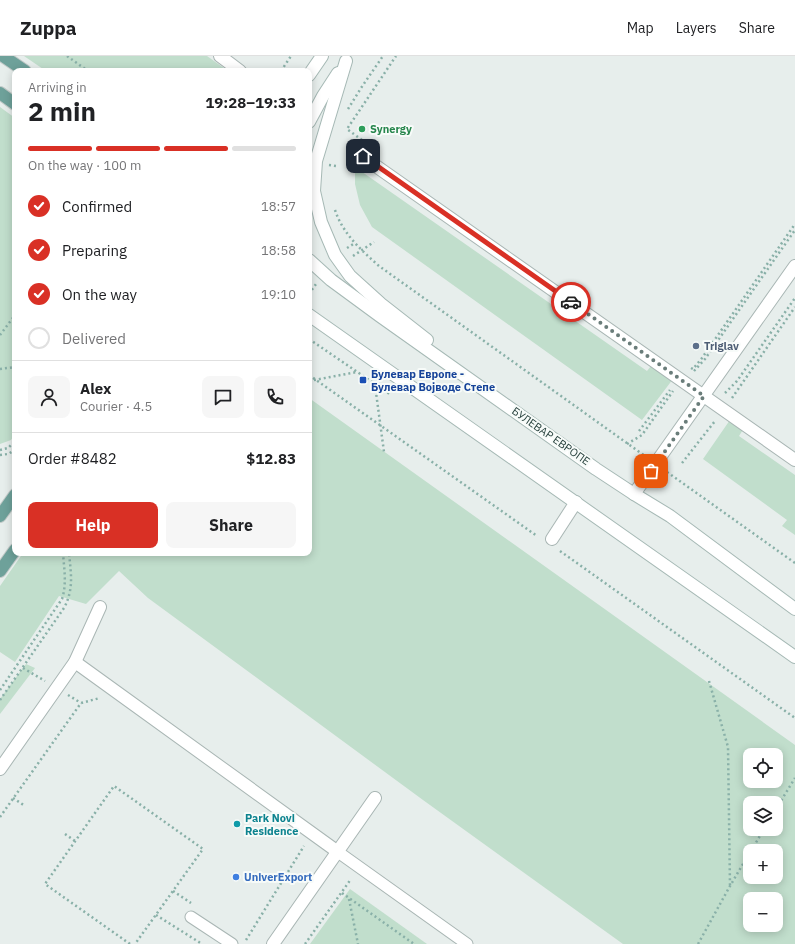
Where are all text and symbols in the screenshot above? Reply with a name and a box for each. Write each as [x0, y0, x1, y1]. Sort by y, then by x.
text: Zuppa [20, 16, 77, 40]
text: Map [627, 19, 654, 37]
text: Layers [676, 19, 717, 37]
text: Share [739, 19, 775, 37]
text: Arriving in [28, 79, 87, 96]
text: 19:28–19:33 [205, 93, 296, 112]
text: 2 min [28, 94, 96, 128]
place label: Synergy [370, 122, 412, 136]
marker: Synergy [357, 124, 367, 134]
pin [346, 139, 380, 173]
icon: home [352, 145, 374, 167]
text: On the way · 100 m [28, 157, 141, 174]
icon: check [28, 195, 50, 217]
text: Confirmed [62, 197, 132, 216]
text: 18:57 [261, 198, 296, 215]
icon: check [28, 239, 50, 261]
text: Preparing [62, 241, 127, 260]
text: 18:58 [261, 242, 296, 259]
courier [551, 282, 591, 322]
icon: check [28, 283, 50, 305]
text: On the way [62, 285, 137, 304]
text: 19:10 [261, 286, 296, 303]
icon: car [560, 291, 582, 313]
text: Delivered [62, 329, 126, 348]
place label: Triglav [704, 339, 739, 353]
marker: Triglav [691, 341, 701, 351]
place label: Булевар Европе - Булевар Војводе Степе [371, 367, 495, 394]
marker: Булевар Европе - Булевар Војводе Степе [358, 375, 368, 385]
button: person [28, 376, 70, 418]
button: chat [202, 376, 244, 418]
button: phone [254, 376, 296, 418]
text: Alex [80, 379, 111, 398]
text: Courier · 4.5 [80, 398, 152, 415]
street label: БУЛЕВАР ЕВРОПЕ [509, 404, 593, 468]
text: Order #8482 [28, 449, 117, 468]
text: $12.83 [246, 449, 296, 468]
pin [634, 454, 668, 488]
icon: bag [640, 460, 662, 482]
button: Help [28, 502, 158, 548]
button: Share [166, 502, 296, 548]
map controls [743, 748, 783, 932]
button: locate [743, 748, 783, 788]
button: layers [743, 796, 783, 836]
place label: Park Novi Residence [245, 811, 298, 838]
marker: Park Novi Residence [232, 819, 242, 829]
button: + [743, 844, 783, 884]
place label: UniverExport [244, 870, 312, 884]
marker: UniverExport [231, 872, 241, 882]
button: − [743, 892, 783, 932]

